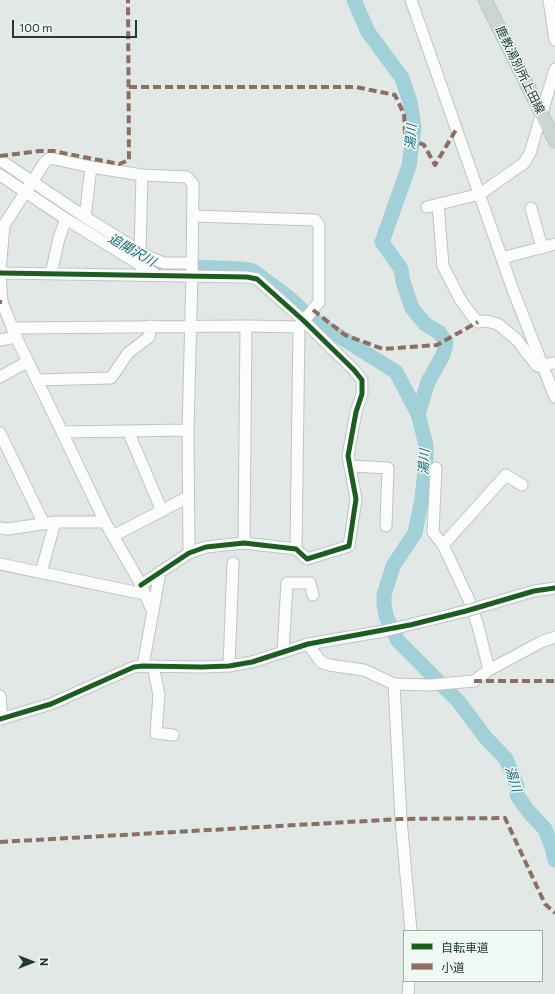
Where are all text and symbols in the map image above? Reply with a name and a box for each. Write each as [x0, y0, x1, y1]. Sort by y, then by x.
scale bar [14, 12, 139, 38]
text: 100 m [19, 20, 53, 34]
street label: 鹿教湯別所上田線 [492, 24, 548, 116]
water label: 湯川 [402, 123, 420, 151]
water label: 追開沢川 [106, 230, 158, 270]
water label: 湯川 [416, 449, 432, 475]
water label: 湯川 [502, 764, 524, 794]
legend [403, 930, 543, 982]
text: 自転車道 [441, 940, 489, 954]
north arrow [12, 942, 52, 982]
text: N [38, 958, 51, 966]
text: 小道 [441, 960, 465, 974]

